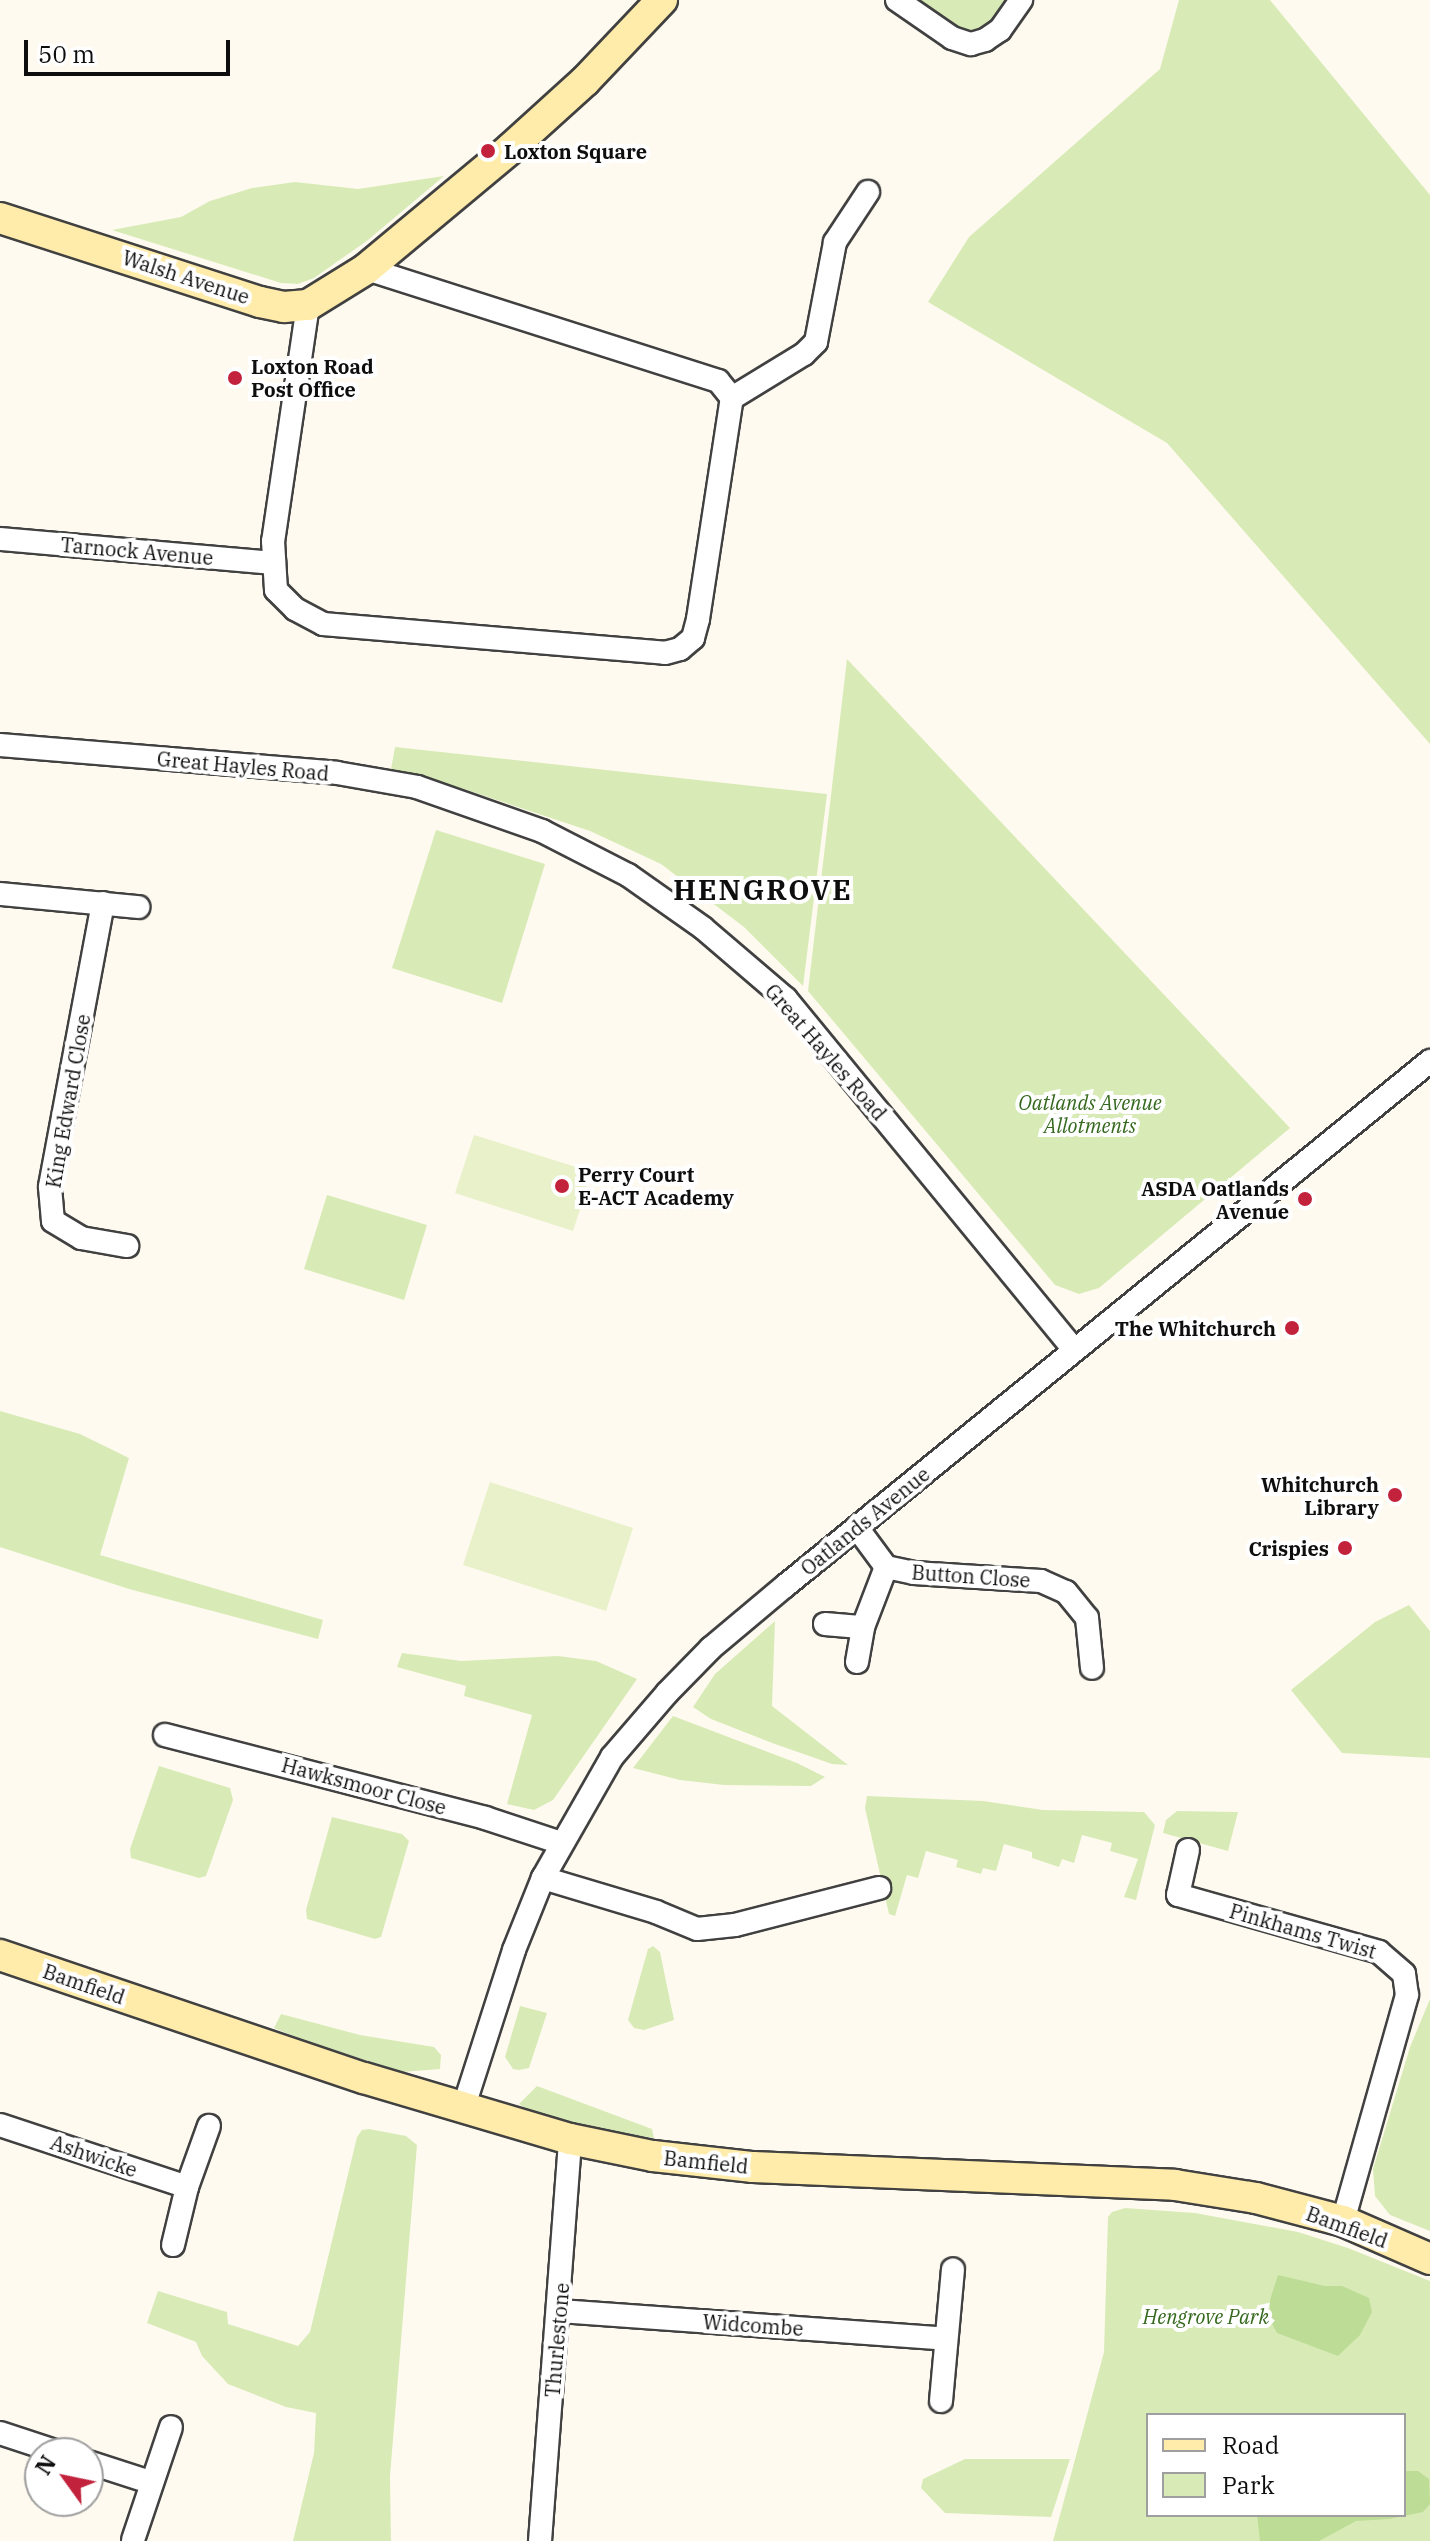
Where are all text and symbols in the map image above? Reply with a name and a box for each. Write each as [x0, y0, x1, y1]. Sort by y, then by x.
scale bar [28, 24, 234, 74]
text: 50 m [38, 38, 95, 70]
place label: Loxton Square [504, 139, 647, 163]
marker: Loxton Square [479, 142, 497, 160]
street label: Walsh Avenue [119, 245, 253, 309]
place label: Loxton Road Post Office [251, 354, 374, 401]
marker: Loxton Road Post Office [226, 369, 244, 387]
street label: Tarnock Avenue [60, 532, 214, 570]
street label: Great Hayles Road [156, 747, 330, 785]
district label: HENGROVE [673, 873, 853, 907]
street label: Great Hayles Road [760, 979, 892, 1125]
street label: King Edward Close [41, 1012, 95, 1190]
park label: Oatlands Avenue Allotments [1018, 1091, 1162, 1138]
place label: Perry Court E-ACT Academy [578, 1162, 734, 1209]
place label: ASDA Oatlands Avenue [1141, 1176, 1289, 1223]
marker: Perry Court E-ACT Academy [553, 1177, 571, 1195]
marker: ASDA Oatlands Avenue [1296, 1190, 1314, 1208]
place label: The Whitchurch [1115, 1316, 1276, 1340]
marker: The Whitchurch [1283, 1319, 1301, 1337]
street label: Oatlands Avenue [796, 1462, 934, 1580]
place label: Whitchurch Library [1261, 1472, 1379, 1519]
marker: Whitchurch Library [1386, 1486, 1404, 1504]
place label: Crispies [1248, 1536, 1329, 1560]
marker: Crispies [1336, 1539, 1354, 1557]
street label: Button Close [911, 1560, 1031, 1592]
street label: Hawksmoor Close [279, 1752, 449, 1820]
street label: Pinkhams Twist [1227, 1899, 1379, 1963]
street label: Bamfield [40, 1959, 128, 2009]
street label: Ashwicke [48, 2130, 140, 2182]
street label: Bamfield [663, 2146, 749, 2178]
street label: Bamfield [1303, 2201, 1391, 2253]
street label: Thurlestone [540, 2282, 574, 2398]
park label: Hengrove Park [1143, 2304, 1269, 2328]
street label: Widcombe [702, 2310, 804, 2340]
legend [1146, 2413, 1406, 2517]
text: Road [1222, 2429, 1279, 2461]
north arrow [24, 2437, 104, 2517]
text: N [28, 2450, 62, 2480]
text: Park [1222, 2469, 1274, 2501]

